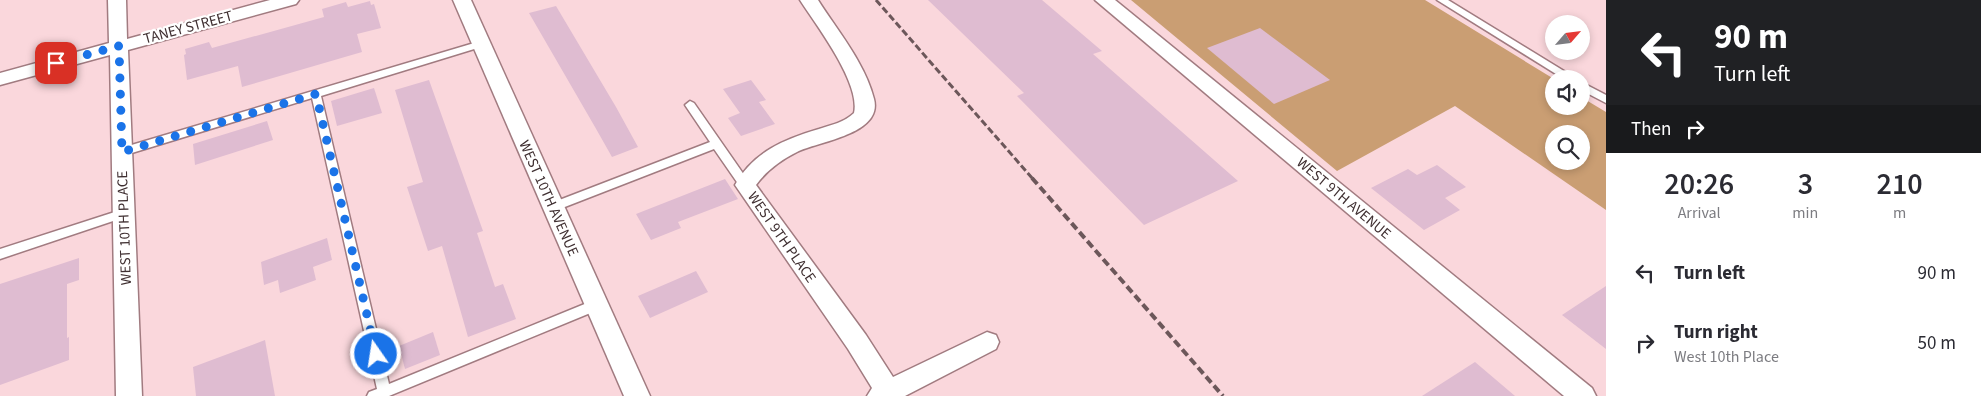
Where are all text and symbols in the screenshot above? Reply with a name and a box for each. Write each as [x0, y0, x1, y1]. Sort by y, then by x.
street label: TANEY STREET [141, 6, 235, 49]
text: 90 m [1714, 12, 1788, 62]
north arrow [1545, 15, 1590, 60]
map controls [1545, 15, 1590, 170]
icon: left [1631, 20, 1696, 85]
pin [35, 42, 77, 84]
icon: arrive [42, 49, 70, 77]
text: Turn left [1714, 58, 1790, 90]
button: sound [1545, 70, 1590, 115]
icon: right [1681, 115, 1709, 143]
text: Then [1631, 116, 1671, 143]
button: search [1545, 125, 1590, 170]
street label: WEST 10TH AVENUE [514, 137, 584, 260]
street label: WEST 9TH AVENUE [1292, 153, 1396, 244]
text: 20:26 [1664, 163, 1734, 206]
text: 3 [1798, 163, 1813, 206]
text: 210 [1877, 163, 1923, 206]
street label: WEST 10TH PLACE [112, 170, 137, 286]
street label: WEST 9TH PLACE [742, 187, 821, 287]
text: Arrival [1678, 202, 1721, 224]
text: min [1792, 202, 1818, 224]
text: m [1893, 202, 1906, 224]
icon: left [1631, 259, 1659, 287]
text: Turn left [1674, 260, 1745, 287]
text: 90 m [1918, 260, 1956, 287]
text: Turn right [1674, 319, 1758, 346]
position arrow [349, 327, 401, 379]
icon: right [1631, 329, 1659, 357]
text: 50 m [1918, 330, 1956, 357]
text: West 10th Place [1674, 346, 1779, 368]

